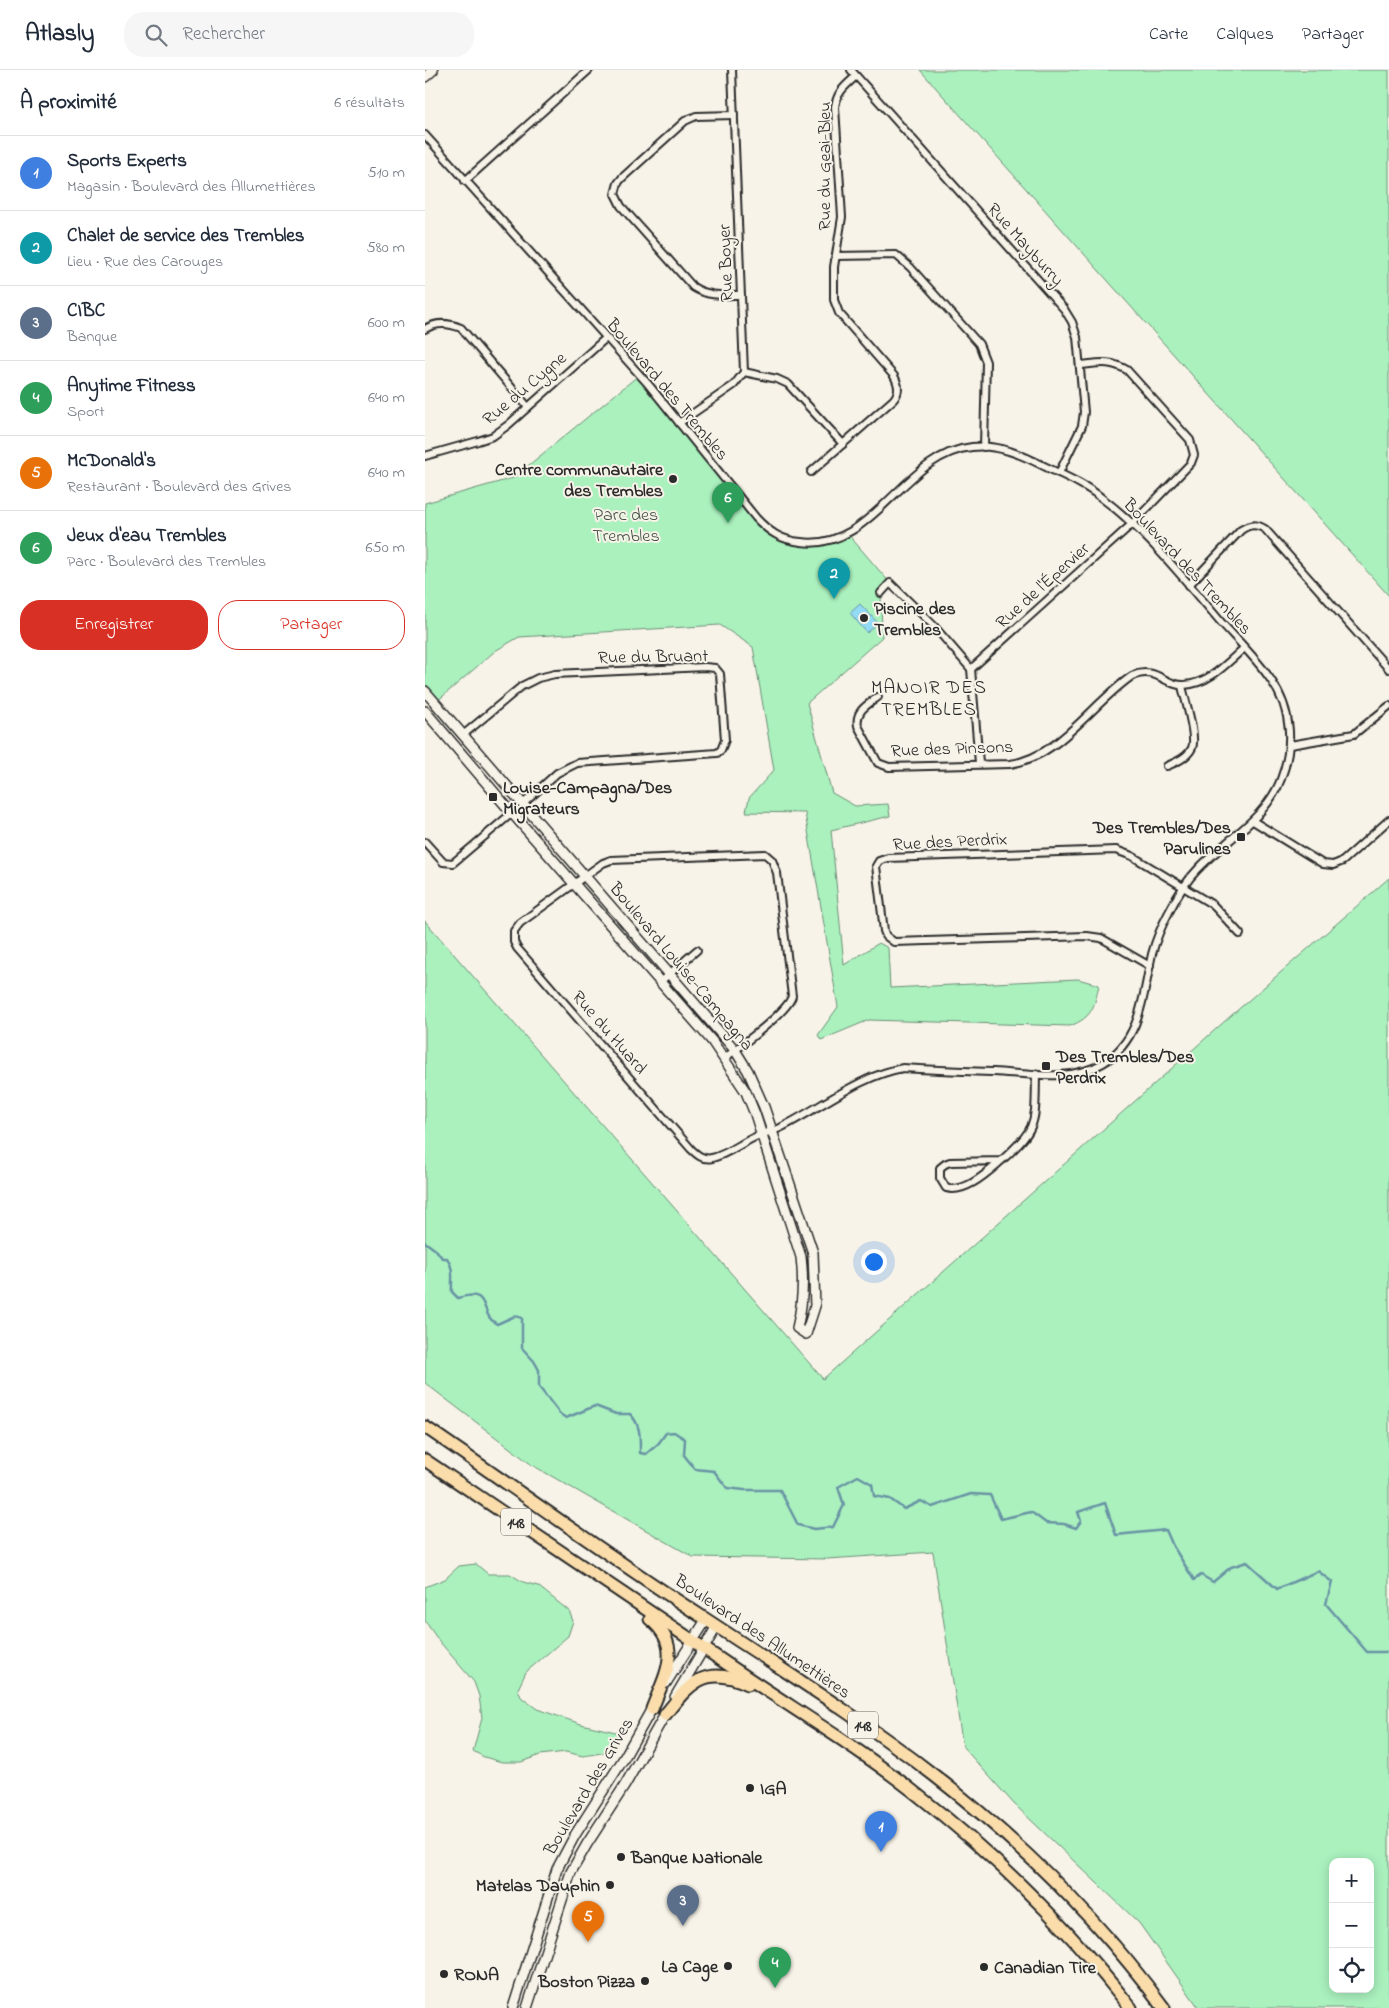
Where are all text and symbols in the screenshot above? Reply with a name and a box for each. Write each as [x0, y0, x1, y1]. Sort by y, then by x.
search box [124, 12, 474, 57]
text: Atlasly [25, 17, 94, 52]
icon: search [142, 21, 170, 49]
text: Rechercher [182, 21, 265, 48]
text: Carte [1149, 22, 1188, 48]
text: Calques [1216, 22, 1274, 48]
text: Partager [1302, 22, 1364, 48]
text: À proximité [20, 88, 117, 118]
text: 6 résultats [334, 91, 405, 115]
street label: Rue du Geai-Bleu [813, 101, 839, 231]
text: Sports Experts [67, 148, 187, 175]
text: 1 [33, 161, 39, 185]
text: 510 m [367, 161, 405, 185]
text: Magasin · Boulevard des Allumettières [67, 175, 316, 199]
street label: Rue Mayburry [980, 198, 1069, 293]
text: Chalet de service des Trembles [67, 223, 305, 250]
street label: Rue Boyer [713, 223, 741, 302]
text: 2 [32, 236, 40, 260]
text: 580 m [367, 236, 405, 260]
text: Lieu · Rue des Carouges [67, 250, 223, 274]
text: CIBC [67, 298, 105, 325]
text: 3 [33, 311, 39, 335]
text: 600 m [368, 311, 405, 335]
street label: Boulevard des Trembles [598, 313, 734, 467]
text: Banque [67, 325, 117, 349]
street label: Rue du Cygne [478, 346, 574, 433]
text: Anytime Fitness [67, 373, 196, 400]
text: 4 [33, 386, 39, 410]
text: 640 m [368, 386, 405, 410]
text: Sport [67, 400, 105, 424]
text: McDonald's [67, 448, 156, 475]
place label: Centre communautaire des Trembles [495, 458, 664, 505]
text: 5 [31, 461, 41, 485]
text: 640 m [368, 461, 405, 485]
marker: Centre communautaire des Trembles [667, 473, 679, 485]
text: Restaurant · Boulevard des Grives [67, 475, 292, 499]
pin: 6 [712, 482, 744, 523]
street label: Boulevard des Trembles [1115, 492, 1257, 642]
park label: Parc des Trembles [592, 503, 660, 550]
text: Jeux d'eau Trembles [67, 523, 227, 550]
text: 6 [32, 536, 40, 560]
text: 650 m [365, 536, 405, 560]
street label: Rue de l'Épervier [991, 537, 1096, 636]
text: Parc · Boulevard des Trembles [67, 550, 266, 574]
pin: 2 [818, 558, 850, 599]
place label: Piscine des Trembles [874, 597, 956, 644]
button: Enregistrer [20, 600, 208, 650]
button: Partager [218, 600, 405, 650]
marker: Piscine des Trembles [858, 612, 870, 624]
street label: Rue du Bruant [598, 644, 708, 672]
district label: MANOIR DES TREMBLES [871, 675, 987, 724]
street label: Rue des Pinsons [890, 735, 1014, 765]
place label: Louise-Campagna/Des Migrateurs [503, 776, 672, 824]
marker: Louise-Campagna/Des Migrateurs [487, 791, 499, 803]
place label: Des Trembles/Des Parulines [1092, 816, 1231, 863]
street label: Rue des Perdrix [892, 827, 1008, 859]
marker: Des Trembles/Des Parulines [1235, 831, 1247, 843]
street label: Boulevard Louise-Campagna [601, 877, 759, 1058]
street label: Rue du Huard [565, 986, 652, 1081]
place label: Des Trembles/Des Perdrix [1055, 1045, 1194, 1092]
marker: Des Trembles/Des Perdrix [1040, 1060, 1052, 1072]
your location [861, 1249, 887, 1275]
road number: 148 [501, 1508, 531, 1535]
street label: Boulevard des Allumettières [668, 1568, 855, 1706]
road number: 148 [848, 1712, 878, 1738]
street label: Boulevard des Grives [538, 1713, 641, 1862]
place label: IGA [760, 1777, 787, 1803]
marker: IGA [744, 1782, 756, 1794]
pin: 1 [865, 1811, 897, 1852]
place label: Banque Nationale [630, 1846, 763, 1872]
marker: Banque Nationale [615, 1851, 627, 1863]
map controls [1329, 1858, 1374, 1993]
button: + [1329, 1858, 1374, 1903]
place label: Matelas Dauphin [476, 1874, 600, 1900]
marker: Matelas Dauphin [604, 1879, 616, 1891]
pin: 3 [667, 1885, 699, 1926]
pin: 5 [572, 1901, 604, 1942]
button: − [1329, 1903, 1374, 1948]
pin: 4 [759, 1947, 791, 1988]
button: locate [1329, 1948, 1374, 1993]
place label: La Cage [661, 1955, 719, 1982]
place label: Canadian Tire [994, 1956, 1097, 1982]
marker: La Cage [722, 1960, 734, 1972]
marker: Canadian Tire [978, 1961, 990, 1973]
place label: RONA [454, 1963, 499, 1989]
marker: RONA [438, 1968, 450, 1980]
place label: Boston Pizza [537, 1970, 635, 1996]
marker: Boston Pizza [639, 1975, 651, 1987]

